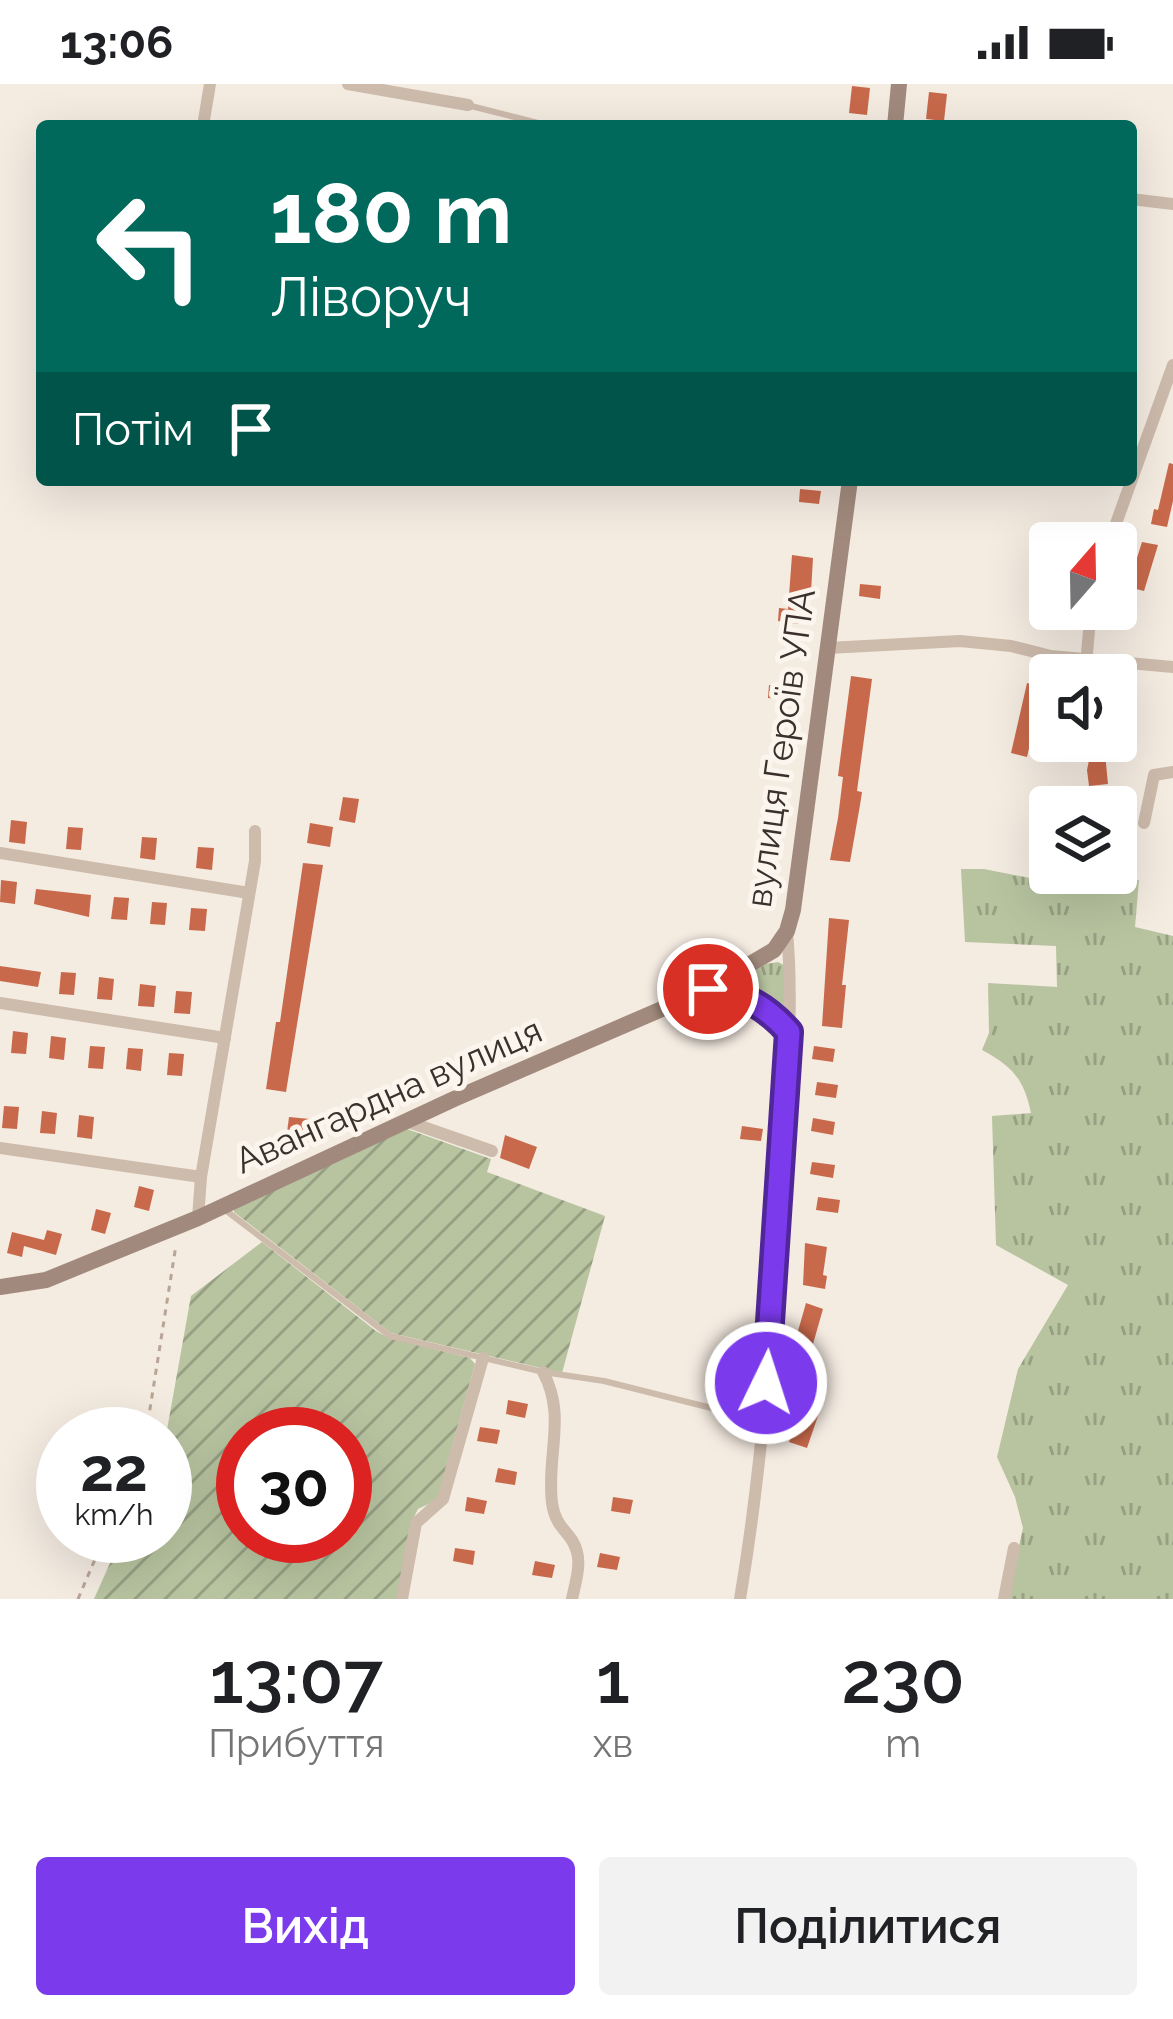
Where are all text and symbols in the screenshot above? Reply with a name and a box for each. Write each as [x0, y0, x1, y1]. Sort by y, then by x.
text: 13:06 [60, 16, 173, 69]
text: 180 m [270, 164, 512, 263]
icon: left [72, 168, 228, 324]
text: Ліворуч [270, 265, 472, 329]
icon: arrive [218, 396, 284, 462]
text: Потім [72, 403, 194, 456]
north arrow [1029, 522, 1137, 630]
map controls [1029, 522, 1137, 894]
street label: вулиця Героїв УПА [737, 586, 823, 910]
button: sound [1029, 654, 1137, 762]
button: layers [1029, 786, 1137, 894]
pin [657, 938, 759, 1040]
icon: arrive [675, 956, 741, 1022]
street label: Авангардна вулиця [228, 1008, 548, 1182]
position arrow [703, 1320, 829, 1446]
speed limit sign: 30 [216, 1407, 372, 1563]
text: 22 [80, 1435, 148, 1505]
text: km/h [74, 1497, 154, 1532]
text: 13:07 [210, 1635, 383, 1720]
text: 1 [596, 1635, 630, 1720]
text: 230 [841, 1635, 965, 1720]
text: Прибуття [208, 1720, 384, 1766]
text: хв [593, 1720, 633, 1766]
text: m [885, 1720, 921, 1766]
button: Вихід [36, 1857, 575, 1995]
button: Поділитися [599, 1857, 1137, 1995]

